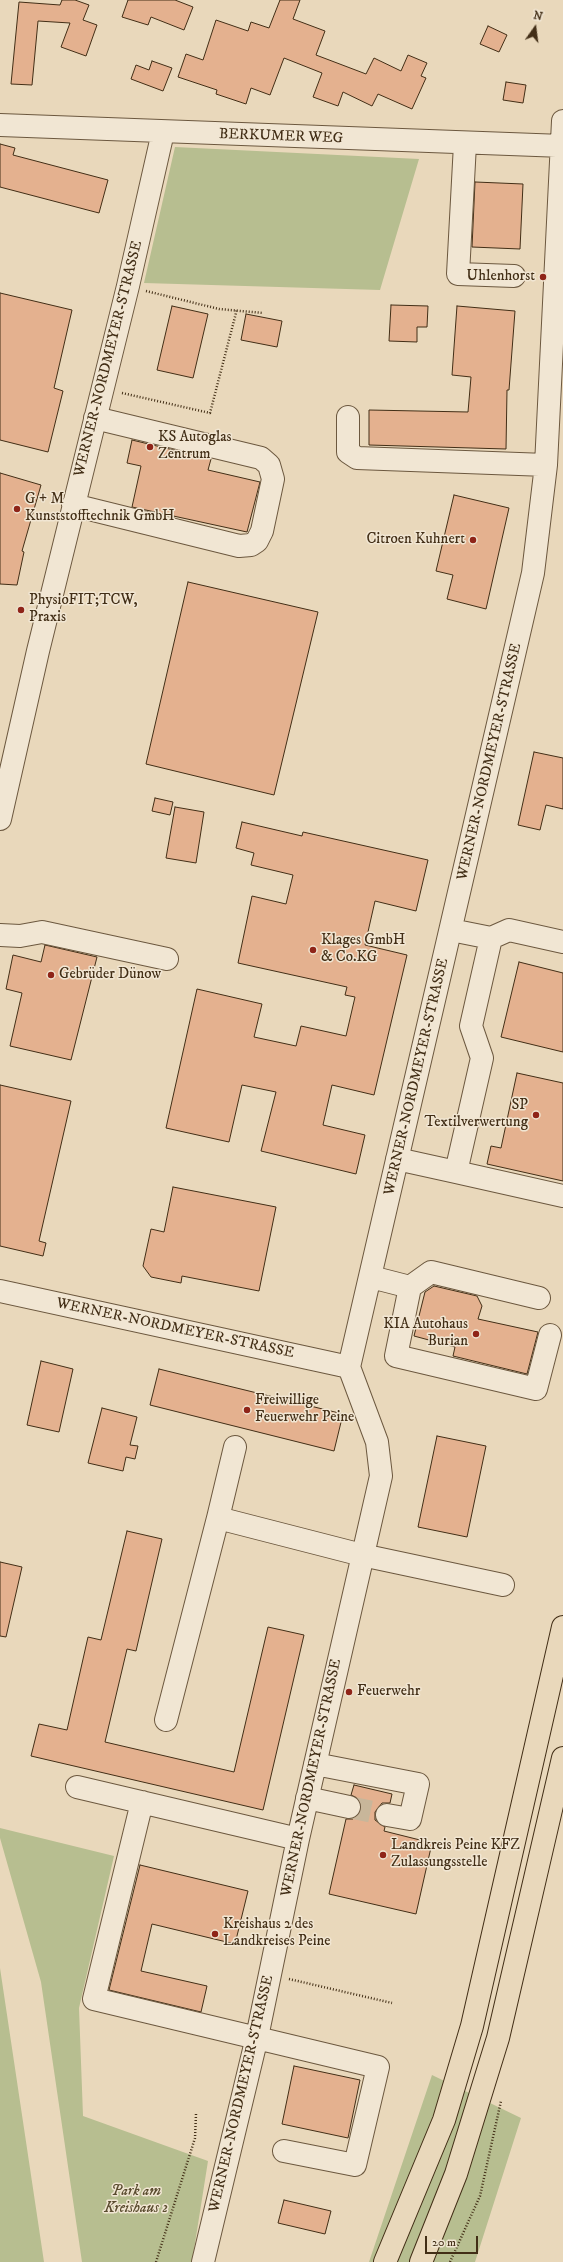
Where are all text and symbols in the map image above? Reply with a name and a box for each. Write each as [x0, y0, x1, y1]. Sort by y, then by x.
north arrow [515, 8, 555, 48]
text: N [532, 8, 544, 24]
street label: BERKUMER WEG [219, 126, 343, 148]
street label: WERNER-NORDMEYER-STRASSE [71, 239, 147, 479]
place label: Uhlenhorst [467, 268, 535, 286]
marker: Uhlenhorst [538, 272, 548, 282]
place label: KS Autoglas Zentrum [158, 429, 232, 464]
marker: KS Autoglas Zentrum [145, 442, 155, 452]
place label: G + M Kunststofftechnik GmbH [25, 491, 175, 526]
marker: G + M Kunststofftechnik GmbH [12, 504, 22, 514]
place label: Citroen Kuhnert [366, 531, 465, 549]
marker: Citroen Kuhnert [468, 535, 478, 545]
place label: PhysioFIT;TCW, Praxis [29, 592, 138, 627]
marker: PhysioFIT;TCW, Praxis [16, 605, 26, 615]
street label: WERNER-NORDMEYER-STRASSE [454, 642, 526, 882]
place label: Klages GmbH & Co.KG [321, 932, 405, 967]
marker: Klages GmbH & Co.KG [308, 945, 318, 955]
street label: WERNER-NORDMEYER-STRASSE [381, 957, 453, 1197]
place label: Gebrüder Dünow [59, 966, 161, 984]
marker: Gebrüder Dünow [46, 970, 56, 980]
place label: SP Textilverwertung [424, 1097, 528, 1132]
marker: SP Textilverwertung [531, 1110, 541, 1120]
street label: WERNER-NORDMEYER-STRASSE [54, 1295, 296, 1363]
place label: KIA Autohaus Burian [383, 1316, 468, 1351]
marker: KIA Autohaus Burian [471, 1329, 481, 1339]
place label: Freiwillige Feuerwehr Peine [255, 1392, 354, 1427]
marker: Freiwillige Feuerwehr Peine [242, 1405, 252, 1415]
street label: WERNER-NORDMEYER-STRASSE [278, 1657, 346, 1899]
place label: Feuerwehr [357, 1683, 420, 1701]
marker: Feuerwehr [344, 1687, 354, 1697]
place label: Landkreis Peine KFZ Zulassungsstelle [391, 1837, 520, 1872]
marker: Landkreis Peine KFZ Zulassungsstelle [378, 1850, 388, 1860]
place label: Kreishaus 2 des Landkreises Peine [223, 1916, 331, 1951]
marker: Kreishaus 2 des Landkreises Peine [210, 1929, 220, 1939]
street label: WERNER-NORDMEYER-STRASSE [206, 1974, 278, 2214]
park label: Park am Kreishaus 2 [104, 2183, 168, 2218]
scale bar [427, 2228, 480, 2254]
text: 20 m [432, 2235, 456, 2250]

